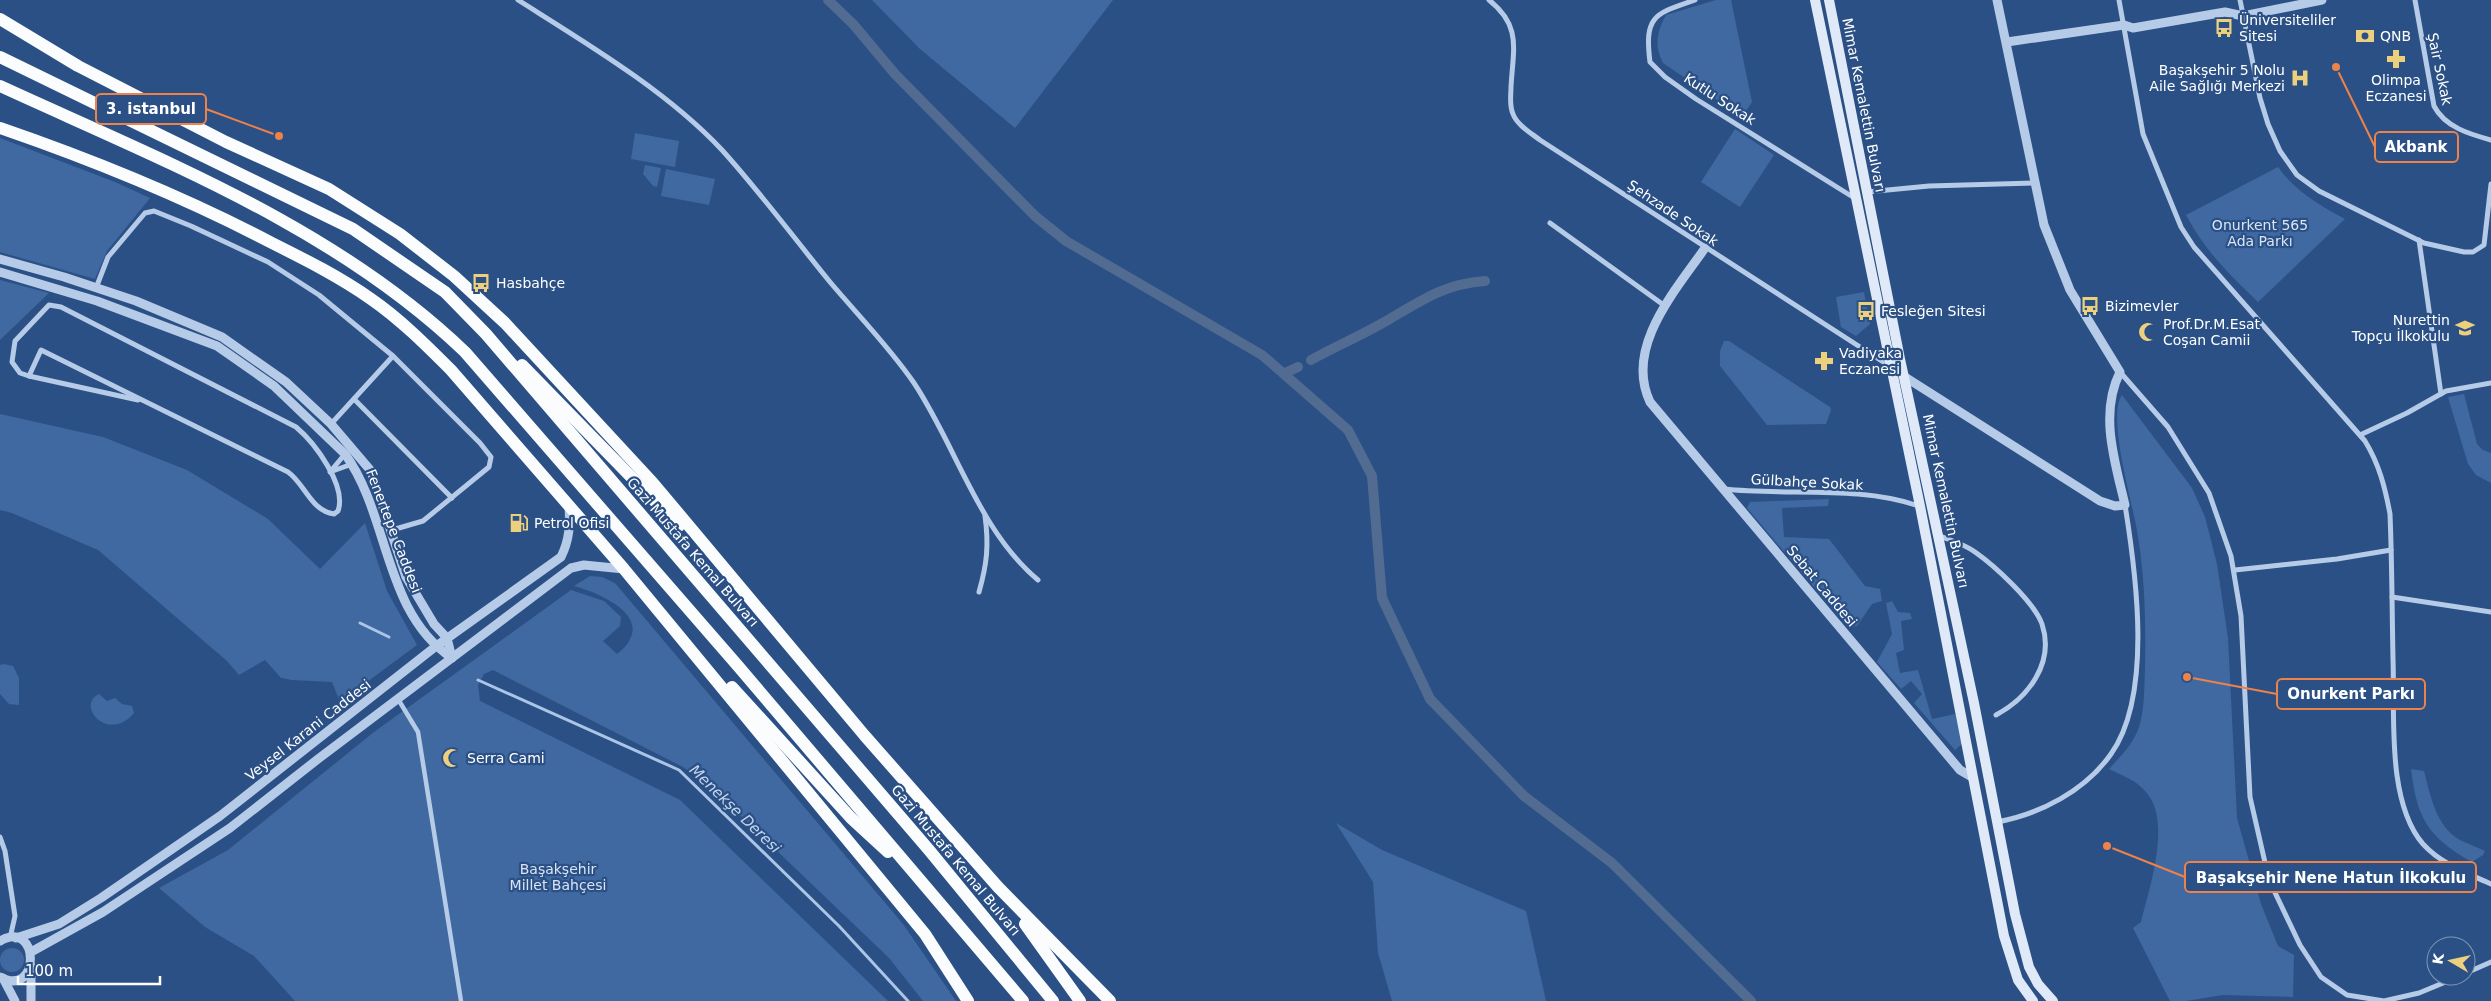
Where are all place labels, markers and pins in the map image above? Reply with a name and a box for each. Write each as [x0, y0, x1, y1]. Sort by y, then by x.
place label: Üniversiteliler Sitesi [2239, 11, 2336, 44]
bus stop icon: Üniversiteliler Sitesi [2213, 17, 2235, 39]
bank icon: QNB [2354, 25, 2376, 47]
place label: QNB [2380, 28, 2411, 44]
pharmacy icon: Olimpa Eczanesi [2385, 48, 2407, 70]
place label: Başakşehir 5 Nolu Aile Sağlığı Merkezi [2149, 62, 2285, 94]
hospital icon: Başakşehir 5 Nolu Aile Sağlığı Merkezi [2289, 67, 2311, 89]
place label: Olimpa Eczanesi [2365, 72, 2427, 104]
callout: 3. istanbul [96, 94, 206, 124]
callout: Akbank [2375, 132, 2458, 162]
bus stop icon: Hasbahçe [470, 272, 492, 294]
place label: Hasbahçe [496, 275, 565, 291]
bus stop icon: Bizimevler [2079, 295, 2101, 317]
place label: Bizimevler [2105, 298, 2179, 314]
bus stop icon: Fesleğen Sitesi [1855, 300, 1877, 322]
place label: Fesleğen Sitesi [1881, 303, 1986, 319]
place label: Nurettin Topçu İlkokulu [2351, 312, 2450, 344]
place label: Prof.Dr.M.Esat Coşan Camii [2163, 316, 2261, 348]
school or university icon: Nurettin Topçu İlkokulu [2454, 317, 2476, 339]
mosque icon: Prof.Dr.M.Esat Coşan Camii [2137, 321, 2159, 343]
place label: Vadiyaka Eczanesi [1839, 345, 1902, 377]
pharmacy icon: Vadiyaka Eczanesi [1813, 350, 1835, 372]
fuel station icon: Petrol Ofisi [508, 512, 530, 534]
place label: Petrol Ofisi [534, 515, 609, 531]
callout: Onurkent Parkı [2277, 679, 2425, 709]
mosque icon: Serra Cami [441, 747, 463, 769]
place label: Serra Cami [467, 750, 545, 766]
callout: Başakşehir Nene Hatun İlkokulu [2185, 862, 2476, 892]

